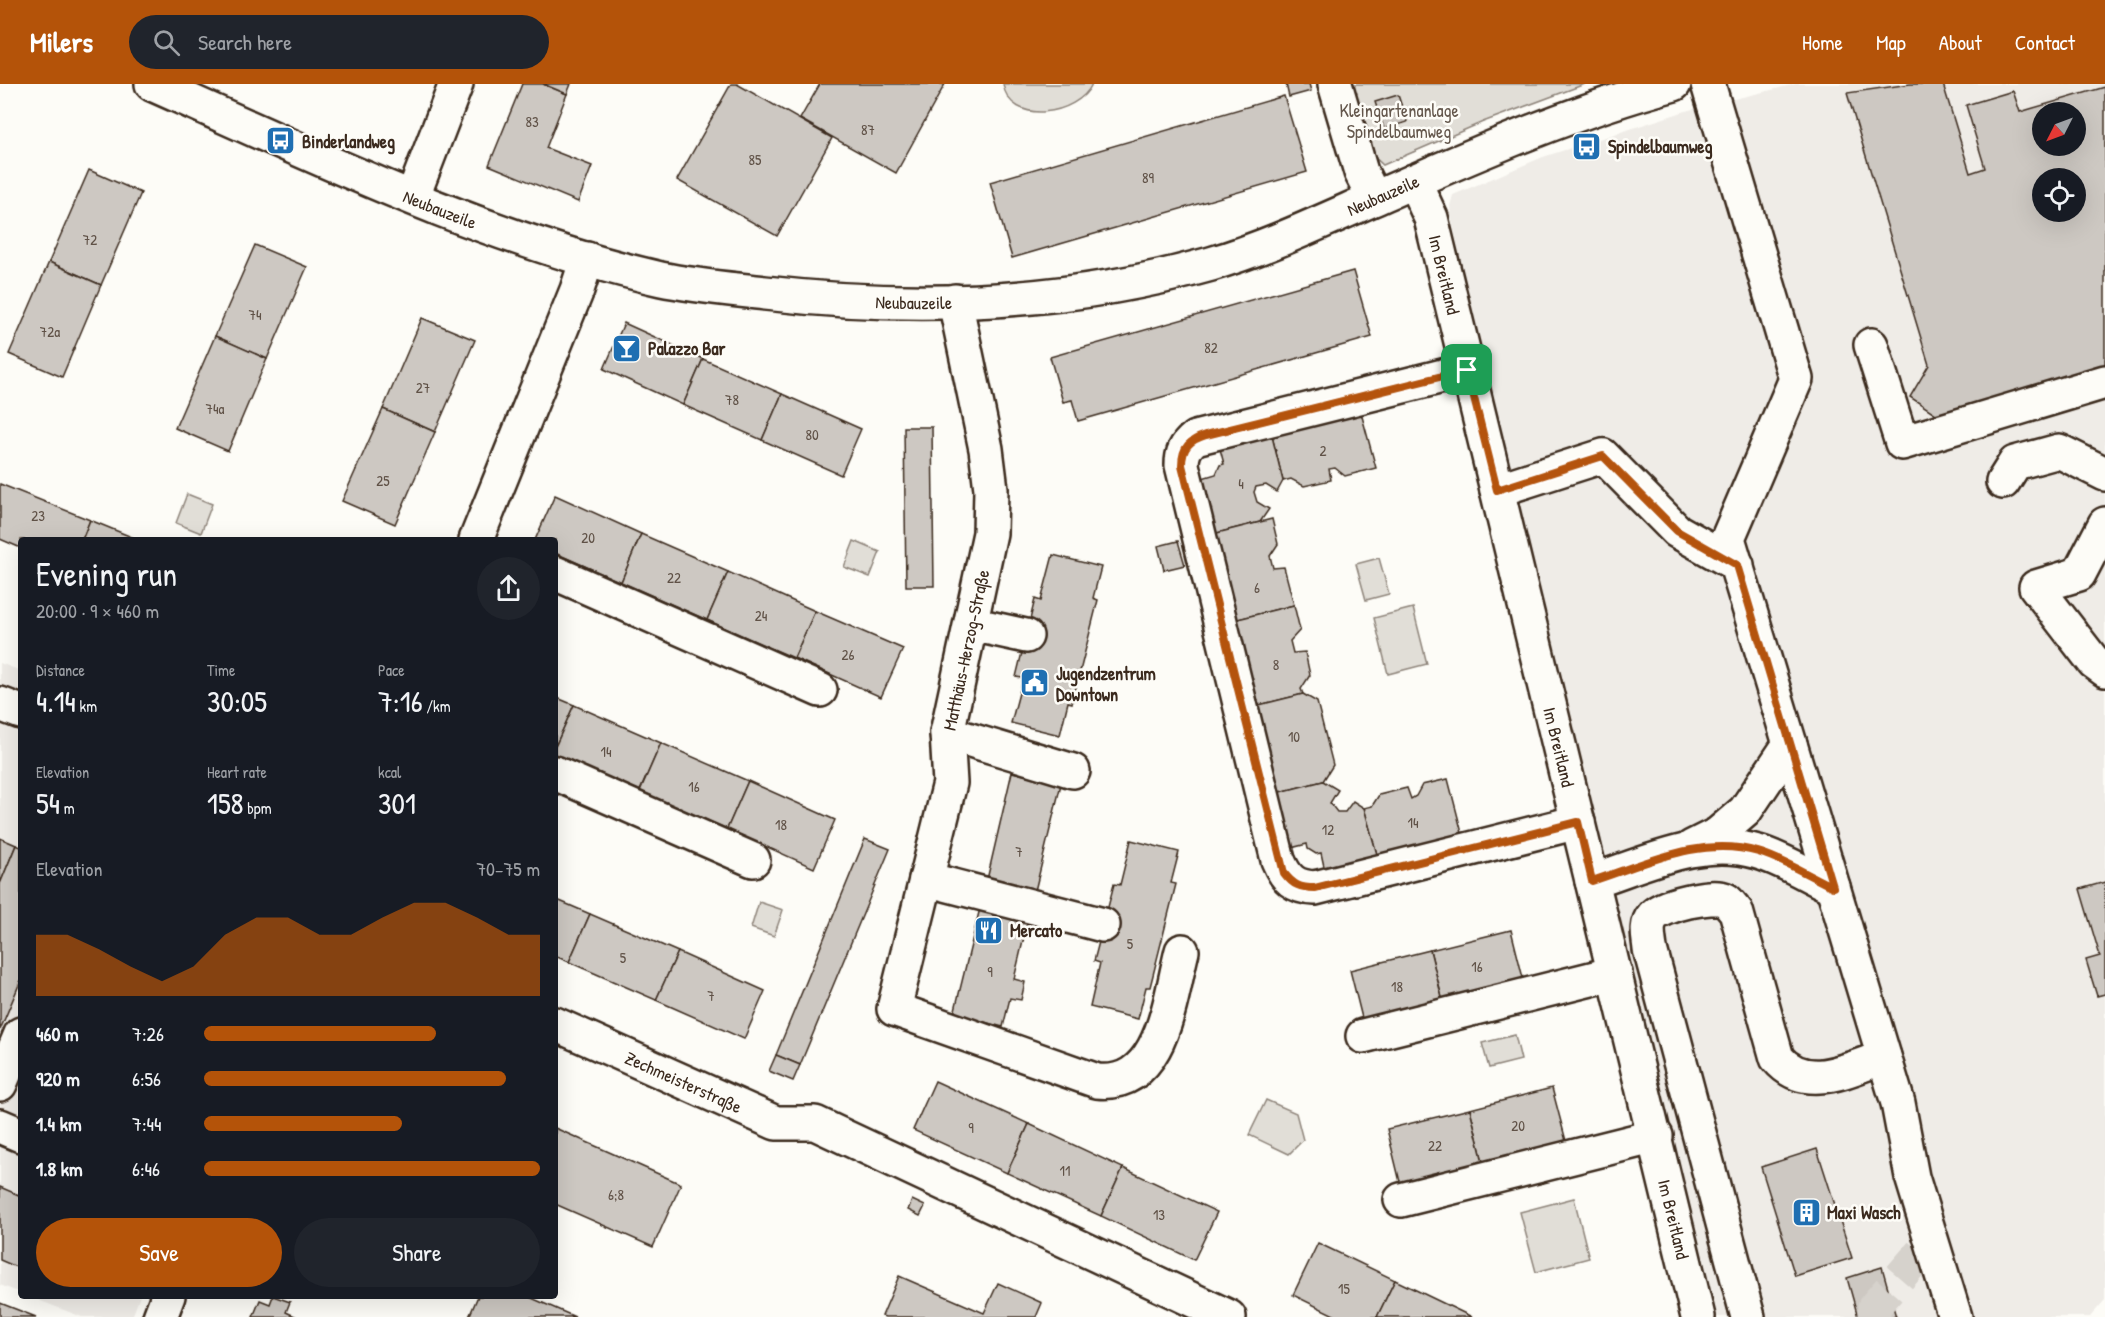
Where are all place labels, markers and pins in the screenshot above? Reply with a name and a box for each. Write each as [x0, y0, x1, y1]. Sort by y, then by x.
bus stop icon: Binderlandweg [265, 125, 297, 157]
place label: Binderlandweg [302, 129, 395, 155]
bus stop icon: Spindelbaumweg [1571, 130, 1603, 162]
place label: Spindelbaumweg [1608, 134, 1713, 160]
bar icon: Palazzo Bar [611, 332, 643, 364]
place label: Palazzo Bar [648, 336, 726, 361]
pin [1441, 344, 1492, 395]
place label: Jugendzentrum Downtown [1056, 661, 1156, 707]
public building icon: Jugendzentrum Downtown [1019, 667, 1051, 699]
restaurant icon: Mercato [973, 914, 1005, 946]
place label: Mercato [1010, 918, 1063, 943]
building icon: Maxi Wasch [1790, 1196, 1822, 1228]
place label: Maxi Wasch [1827, 1200, 1901, 1225]

